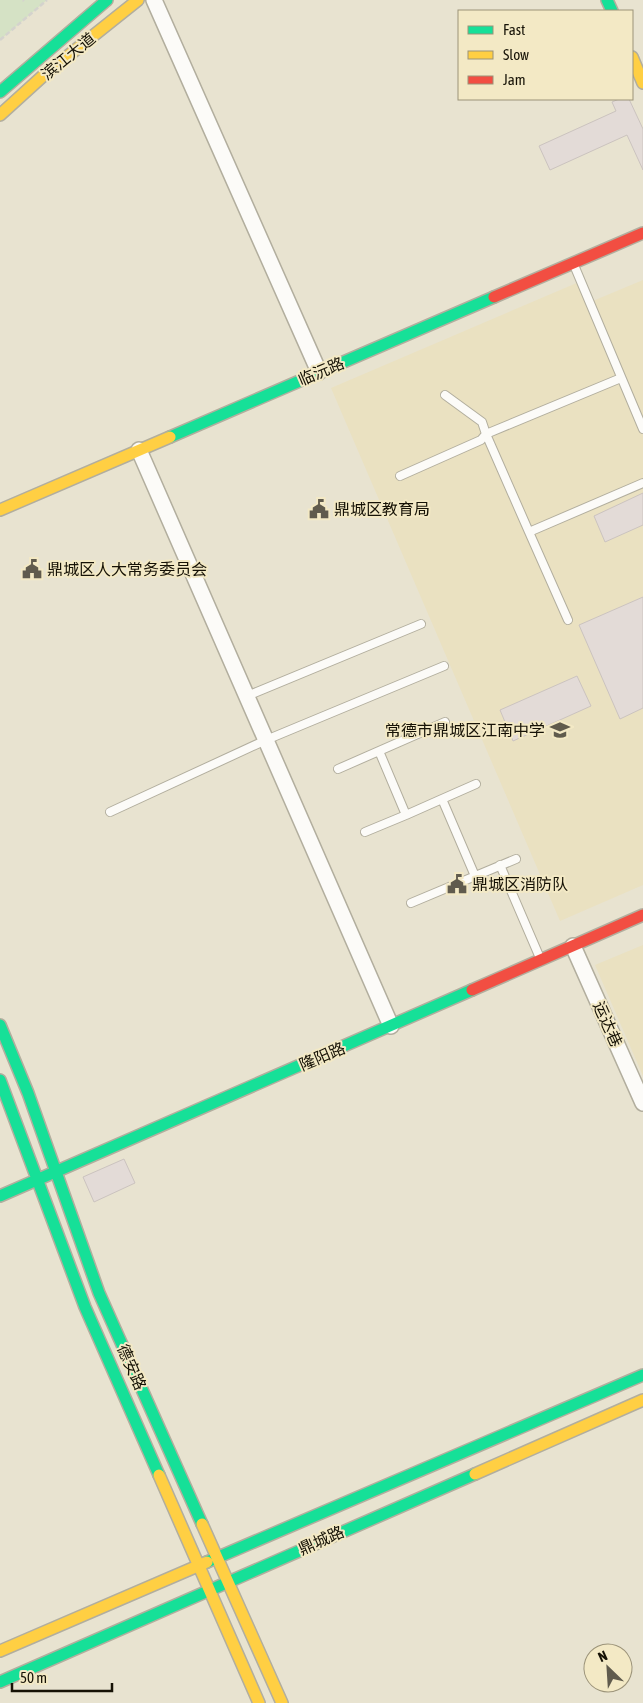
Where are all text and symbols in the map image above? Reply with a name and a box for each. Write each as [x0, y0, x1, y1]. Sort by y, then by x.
legend [458, 10, 633, 100]
text: Fast [503, 21, 525, 38]
street label: 滨江大道 [37, 29, 99, 83]
text: Slow [503, 46, 529, 63]
text: Jam [503, 71, 526, 88]
street label: 临沅路 [295, 353, 347, 389]
public building icon: 鼎城区教育局 [308, 498, 330, 520]
place label: 鼎城区教育局 [334, 500, 430, 518]
public building icon: 鼎城区人大常务委员会 [21, 558, 43, 580]
place label: 鼎城区人大常务委员会 [47, 560, 207, 578]
school or university icon: 常德市鼎城区江南中学 [549, 719, 571, 741]
place label: 常德市鼎城区江南中学 [385, 721, 545, 739]
public building icon: 鼎城区消防队 [446, 873, 468, 895]
place label: 鼎城区消防队 [472, 875, 568, 893]
street label: 运达巷 [590, 998, 626, 1050]
street label: 隆阳路 [296, 1038, 348, 1074]
street label: 德安路 [114, 1341, 150, 1393]
street label: 鼎城路 [295, 1522, 347, 1558]
north arrow [583, 1643, 633, 1693]
text: N [595, 1647, 610, 1665]
scale bar [12, 1660, 112, 1692]
text: 50 m [20, 1669, 47, 1686]

